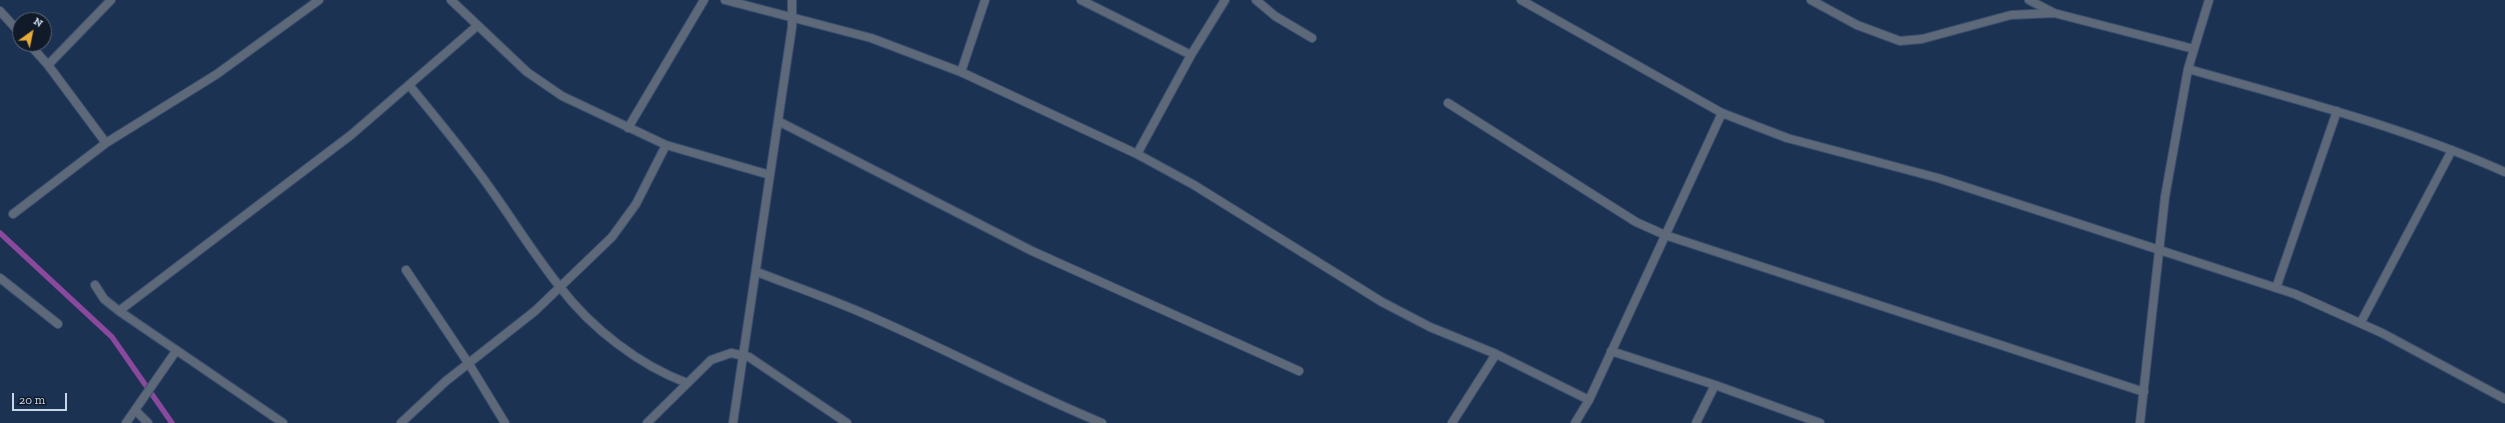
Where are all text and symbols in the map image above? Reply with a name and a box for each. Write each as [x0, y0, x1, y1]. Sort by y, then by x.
north arrow [12, 12, 52, 52]
text: N [31, 15, 45, 30]
scale bar [14, 385, 69, 411]
text: 20 m [19, 393, 45, 407]

